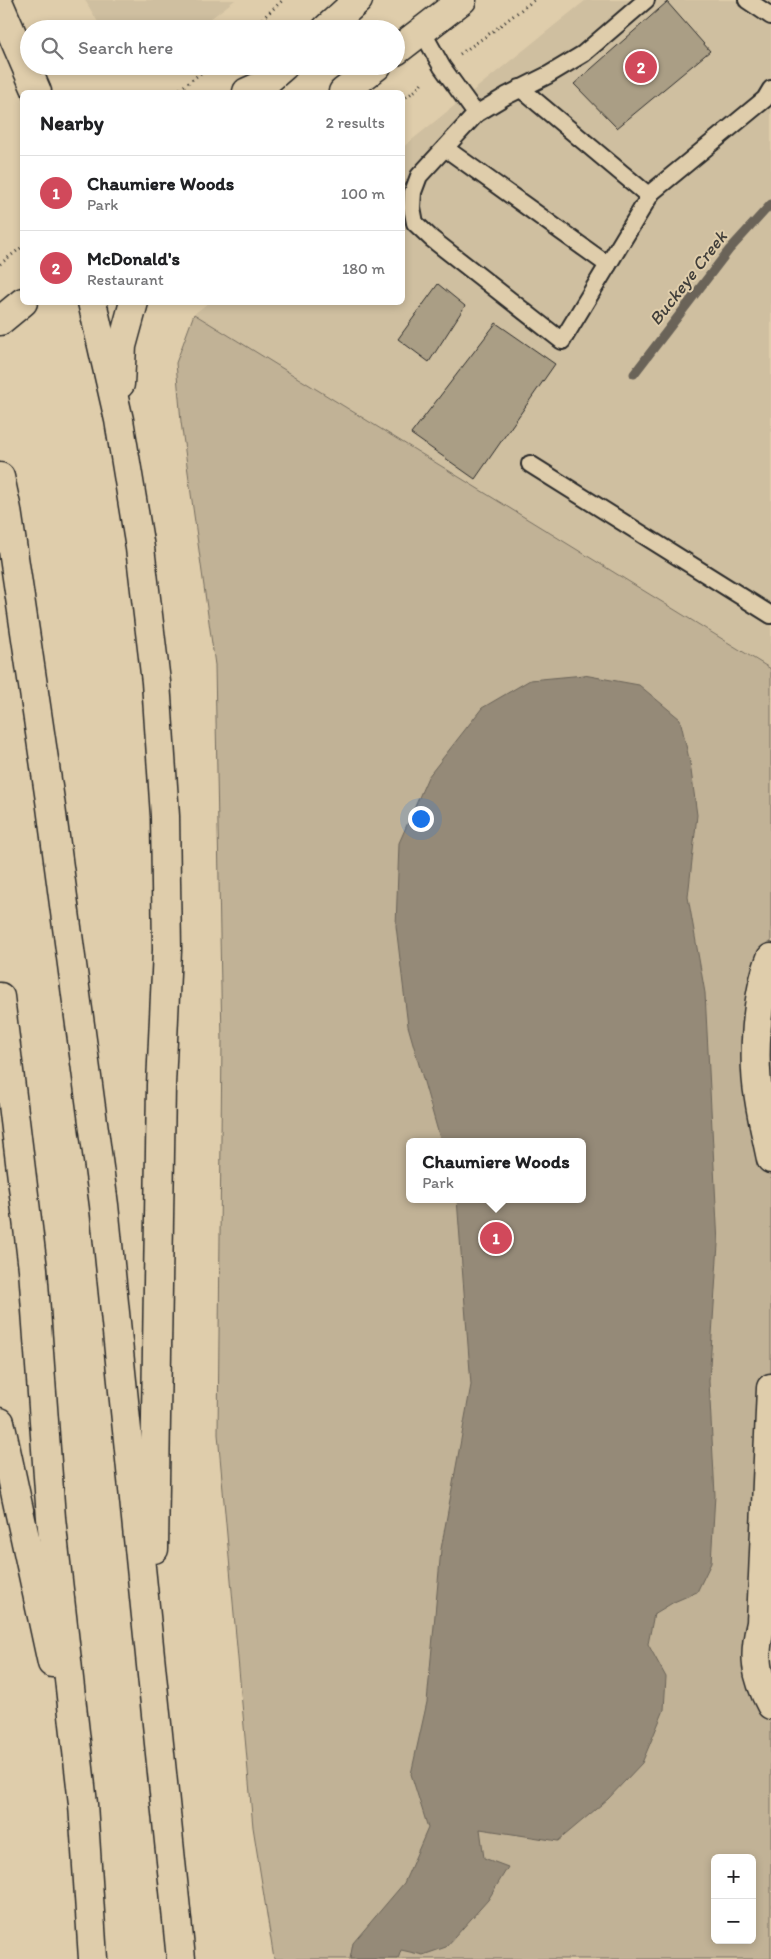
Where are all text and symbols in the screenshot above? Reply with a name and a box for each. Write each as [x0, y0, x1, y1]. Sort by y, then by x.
search box [20, 20, 405, 75]
icon: search [38, 34, 66, 62]
text: Search here [78, 36, 173, 59]
pin: 2 [625, 48, 657, 86]
text: Nearby [40, 110, 104, 135]
text: 2 results [325, 113, 385, 132]
text: Chaumiere Woods [87, 172, 234, 195]
text: 1 [52, 184, 60, 203]
text: 100 m [341, 184, 385, 203]
text: Park [87, 195, 118, 214]
water label: Buckeye Creek [644, 225, 733, 330]
text: McDonald's [87, 247, 180, 270]
text: 2 [52, 259, 60, 278]
text: 180 m [342, 259, 385, 278]
text: Restaurant [87, 270, 164, 289]
your location [408, 806, 434, 832]
popup [406, 1138, 586, 1203]
text: Chaumiere Woods [422, 1150, 570, 1173]
text: Park [422, 1173, 454, 1192]
pin: 1 [480, 1219, 512, 1257]
map controls [711, 1854, 756, 1944]
button: + [711, 1854, 756, 1899]
button: − [711, 1899, 756, 1944]

